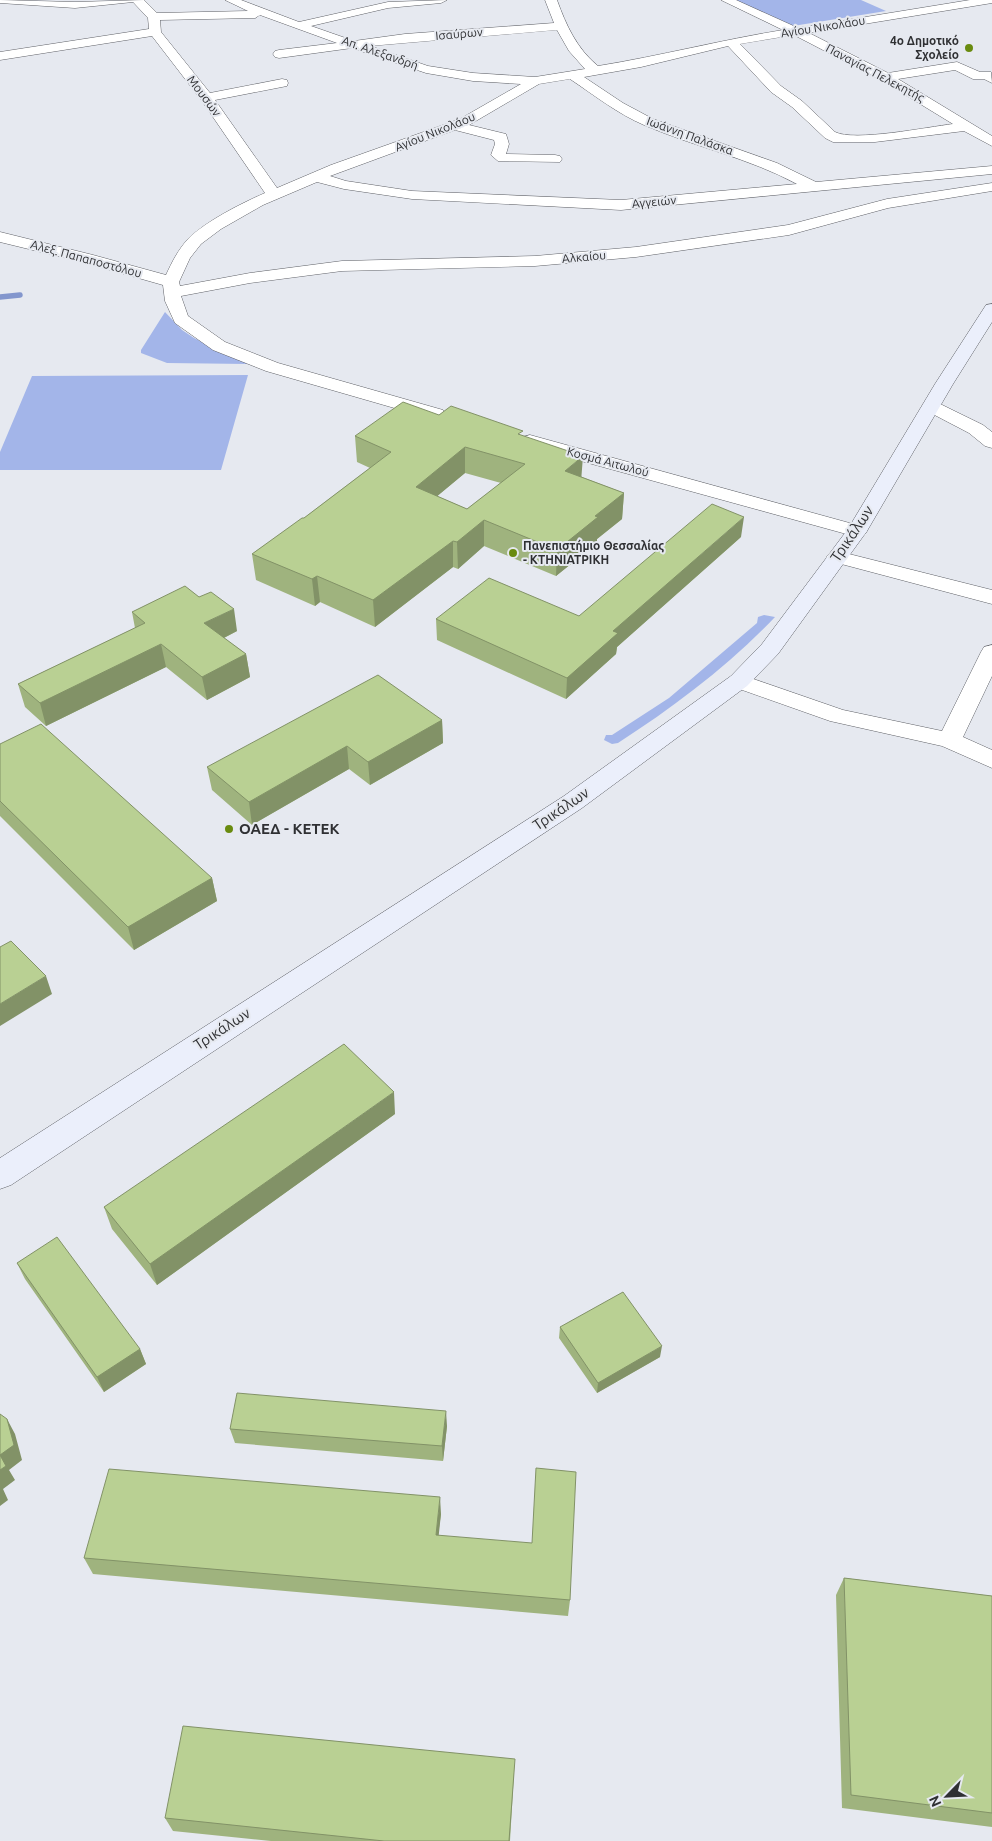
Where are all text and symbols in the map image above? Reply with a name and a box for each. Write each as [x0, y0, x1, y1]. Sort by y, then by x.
street label: Αγίου Νικολάου [780, 13, 866, 40]
street label: Ισαύρων [435, 25, 483, 42]
street label: Απ. Αλεξανδρή [340, 33, 420, 73]
place label: 4ο Δημοτικό Σχολείο [890, 34, 959, 61]
street label: Παναγίας Πελεκητής [823, 41, 927, 105]
marker: 4ο Δημοτικό Σχολείο [963, 42, 975, 54]
street label: Μουσών [185, 73, 224, 119]
street label: Αγίου Νικολάου [393, 110, 477, 154]
street label: Ιωάννη Παλάσκα [645, 114, 735, 157]
street label: Αγγειών [631, 193, 677, 210]
street label: Αλεξ. Παπαποστόλου [29, 237, 143, 281]
street label: Αλκαίου [561, 248, 607, 265]
street label: Κοσμά Αιτωλού [566, 444, 651, 479]
street label: Τρικάλων [827, 502, 877, 565]
place label: Πανεπιστήμιο Θεσσαλίας - ΚΤΗΝΙΑΤΡΙΚΗ [523, 539, 664, 566]
marker: Πανεπιστήμιο Θεσσαλίας - ΚΤΗΝΙΑΤΡΙΚΗ [507, 547, 519, 559]
street label: Τρικάλων [529, 784, 592, 834]
place label: ΟΑΕΔ - ΚΕΤΕΚ [239, 820, 339, 837]
marker: ΟΑΕΔ - ΚΕΤΕΚ [223, 823, 235, 835]
street label: Τρικάλων [190, 1004, 253, 1053]
north arrow [922, 1771, 972, 1821]
text: N [926, 1793, 945, 1809]

